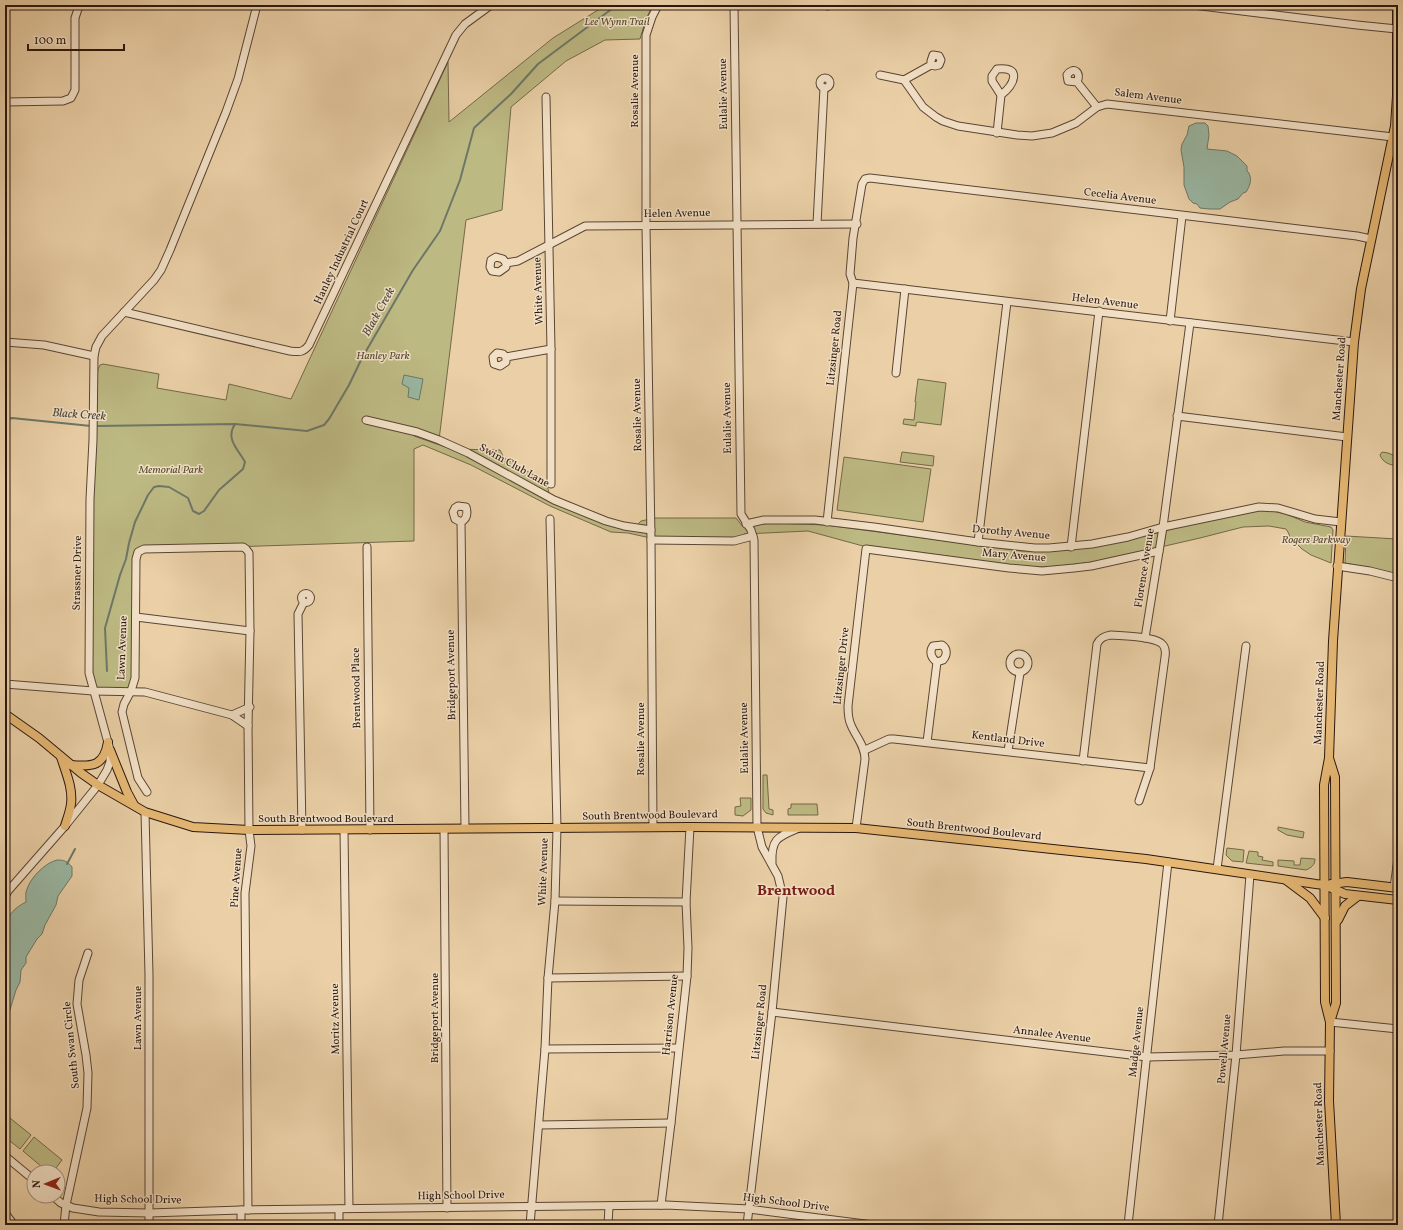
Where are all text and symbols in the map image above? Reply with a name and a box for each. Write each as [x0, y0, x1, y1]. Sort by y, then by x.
park label: Lee Wynn Trail [584, 15, 650, 30]
scale bar [28, 26, 124, 52]
text: 100 m [34, 33, 67, 49]
street label: Rosalie Avenue [628, 54, 643, 128]
street label: Eulalie Avenue [716, 58, 732, 130]
street label: Salem Avenue [1113, 85, 1183, 109]
street label: Cecelia Avenue [1083, 185, 1157, 209]
street label: Hanley Industrial Court [311, 197, 373, 307]
street label: Helen Avenue [643, 206, 711, 222]
street label: White Avenue [530, 257, 548, 325]
water label: Black Creek [359, 284, 399, 339]
street label: Helen Avenue [1071, 290, 1139, 314]
street label: Litzsinger Road [824, 309, 846, 387]
street label: Manchester Road [1330, 337, 1350, 421]
park label: Hanley Park [356, 349, 410, 364]
street label: Rosalie Avenue [630, 378, 646, 452]
street label: Eulalie Avenue [720, 382, 736, 454]
water label: Black Creek [52, 405, 107, 425]
street label: Swim Club Lane [476, 440, 552, 492]
park label: Memorial Park [138, 463, 203, 478]
street label: Dorothy Avenue [971, 522, 1051, 544]
street label: Florence Avenue [1131, 527, 1159, 609]
park label: Rogers Parkway [1281, 533, 1351, 548]
street label: Strassner Drive [70, 535, 86, 611]
street label: Mary Avenue [981, 546, 1047, 566]
street label: Lawn Avenue [114, 615, 132, 681]
street label: Litzsinger Drive [830, 626, 854, 706]
street label: Bridgeport Avenue [444, 630, 460, 720]
street label: Brentwood Place [349, 647, 365, 729]
street label: Manchester Road [1311, 661, 1329, 745]
street label: Rosalie Avenue [634, 702, 649, 776]
street label: Eulalie Avenue [737, 702, 753, 774]
street label: Kentland Drive [971, 728, 1045, 752]
street label: South Brentwood Boulevard [582, 807, 718, 825]
street label: South Brentwood Boulevard [258, 812, 394, 827]
street label: South Brentwood Boulevard [906, 815, 1042, 845]
street label: White Avenue [535, 838, 553, 906]
street label: Pine Avenue [227, 848, 247, 908]
district label: Brentwood [757, 881, 835, 902]
street label: Bridgeport Avenue [428, 973, 443, 1063]
street label: Harrison Avenue [659, 974, 683, 1056]
street label: Moritz Avenue [328, 983, 344, 1055]
street label: Litzsinger Road [749, 983, 771, 1061]
street label: Lawn Avenue [131, 986, 146, 1050]
street label: South Swan Circle [60, 1001, 84, 1089]
street label: Madge Avenue [1126, 1006, 1148, 1078]
street label: Powell Avenue [1214, 1013, 1236, 1085]
street label: Annalee Avenue [1012, 1023, 1092, 1047]
street label: Manchester Road [1311, 1082, 1329, 1166]
north arrow [26, 1164, 66, 1204]
text: N [30, 1180, 45, 1188]
street label: High School Drive [417, 1188, 505, 1204]
street label: High School Drive [742, 1190, 830, 1216]
street label: High School Drive [94, 1192, 182, 1208]

